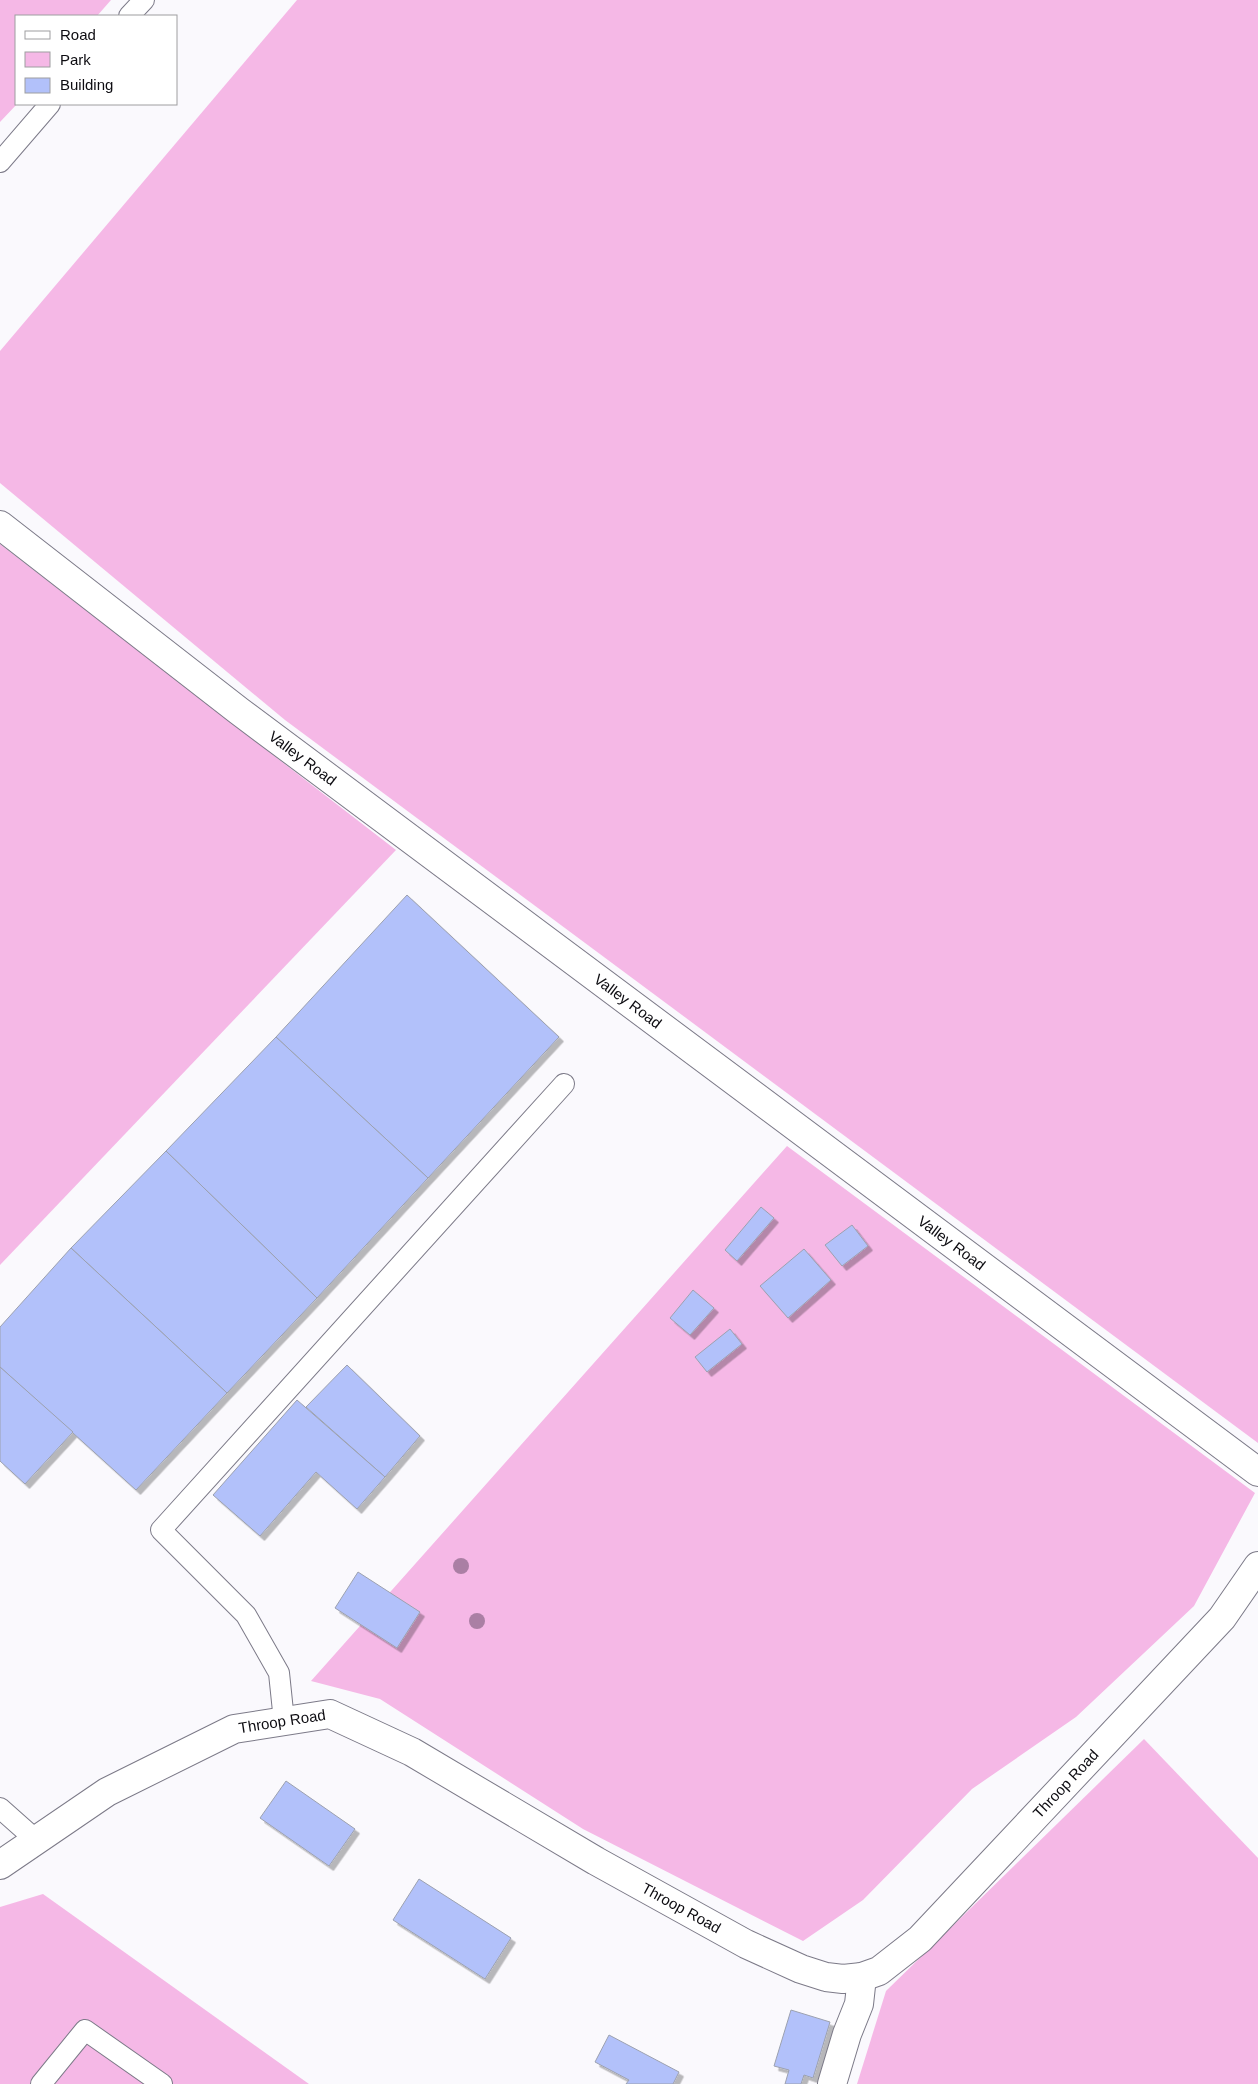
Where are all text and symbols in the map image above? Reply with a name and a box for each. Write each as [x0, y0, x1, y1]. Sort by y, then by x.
legend [15, 15, 178, 105]
text: Road [60, 26, 96, 43]
text: Park [60, 51, 91, 68]
text: Building [60, 76, 113, 93]
street label: Valley Road [266, 727, 340, 789]
street label: Valley Road [591, 970, 665, 1032]
street label: Valley Road [915, 1212, 989, 1273]
street label: Throop Road [237, 1706, 327, 1736]
street label: Throop Road [1029, 1746, 1102, 1821]
street label: Throop Road [639, 1879, 724, 1936]

